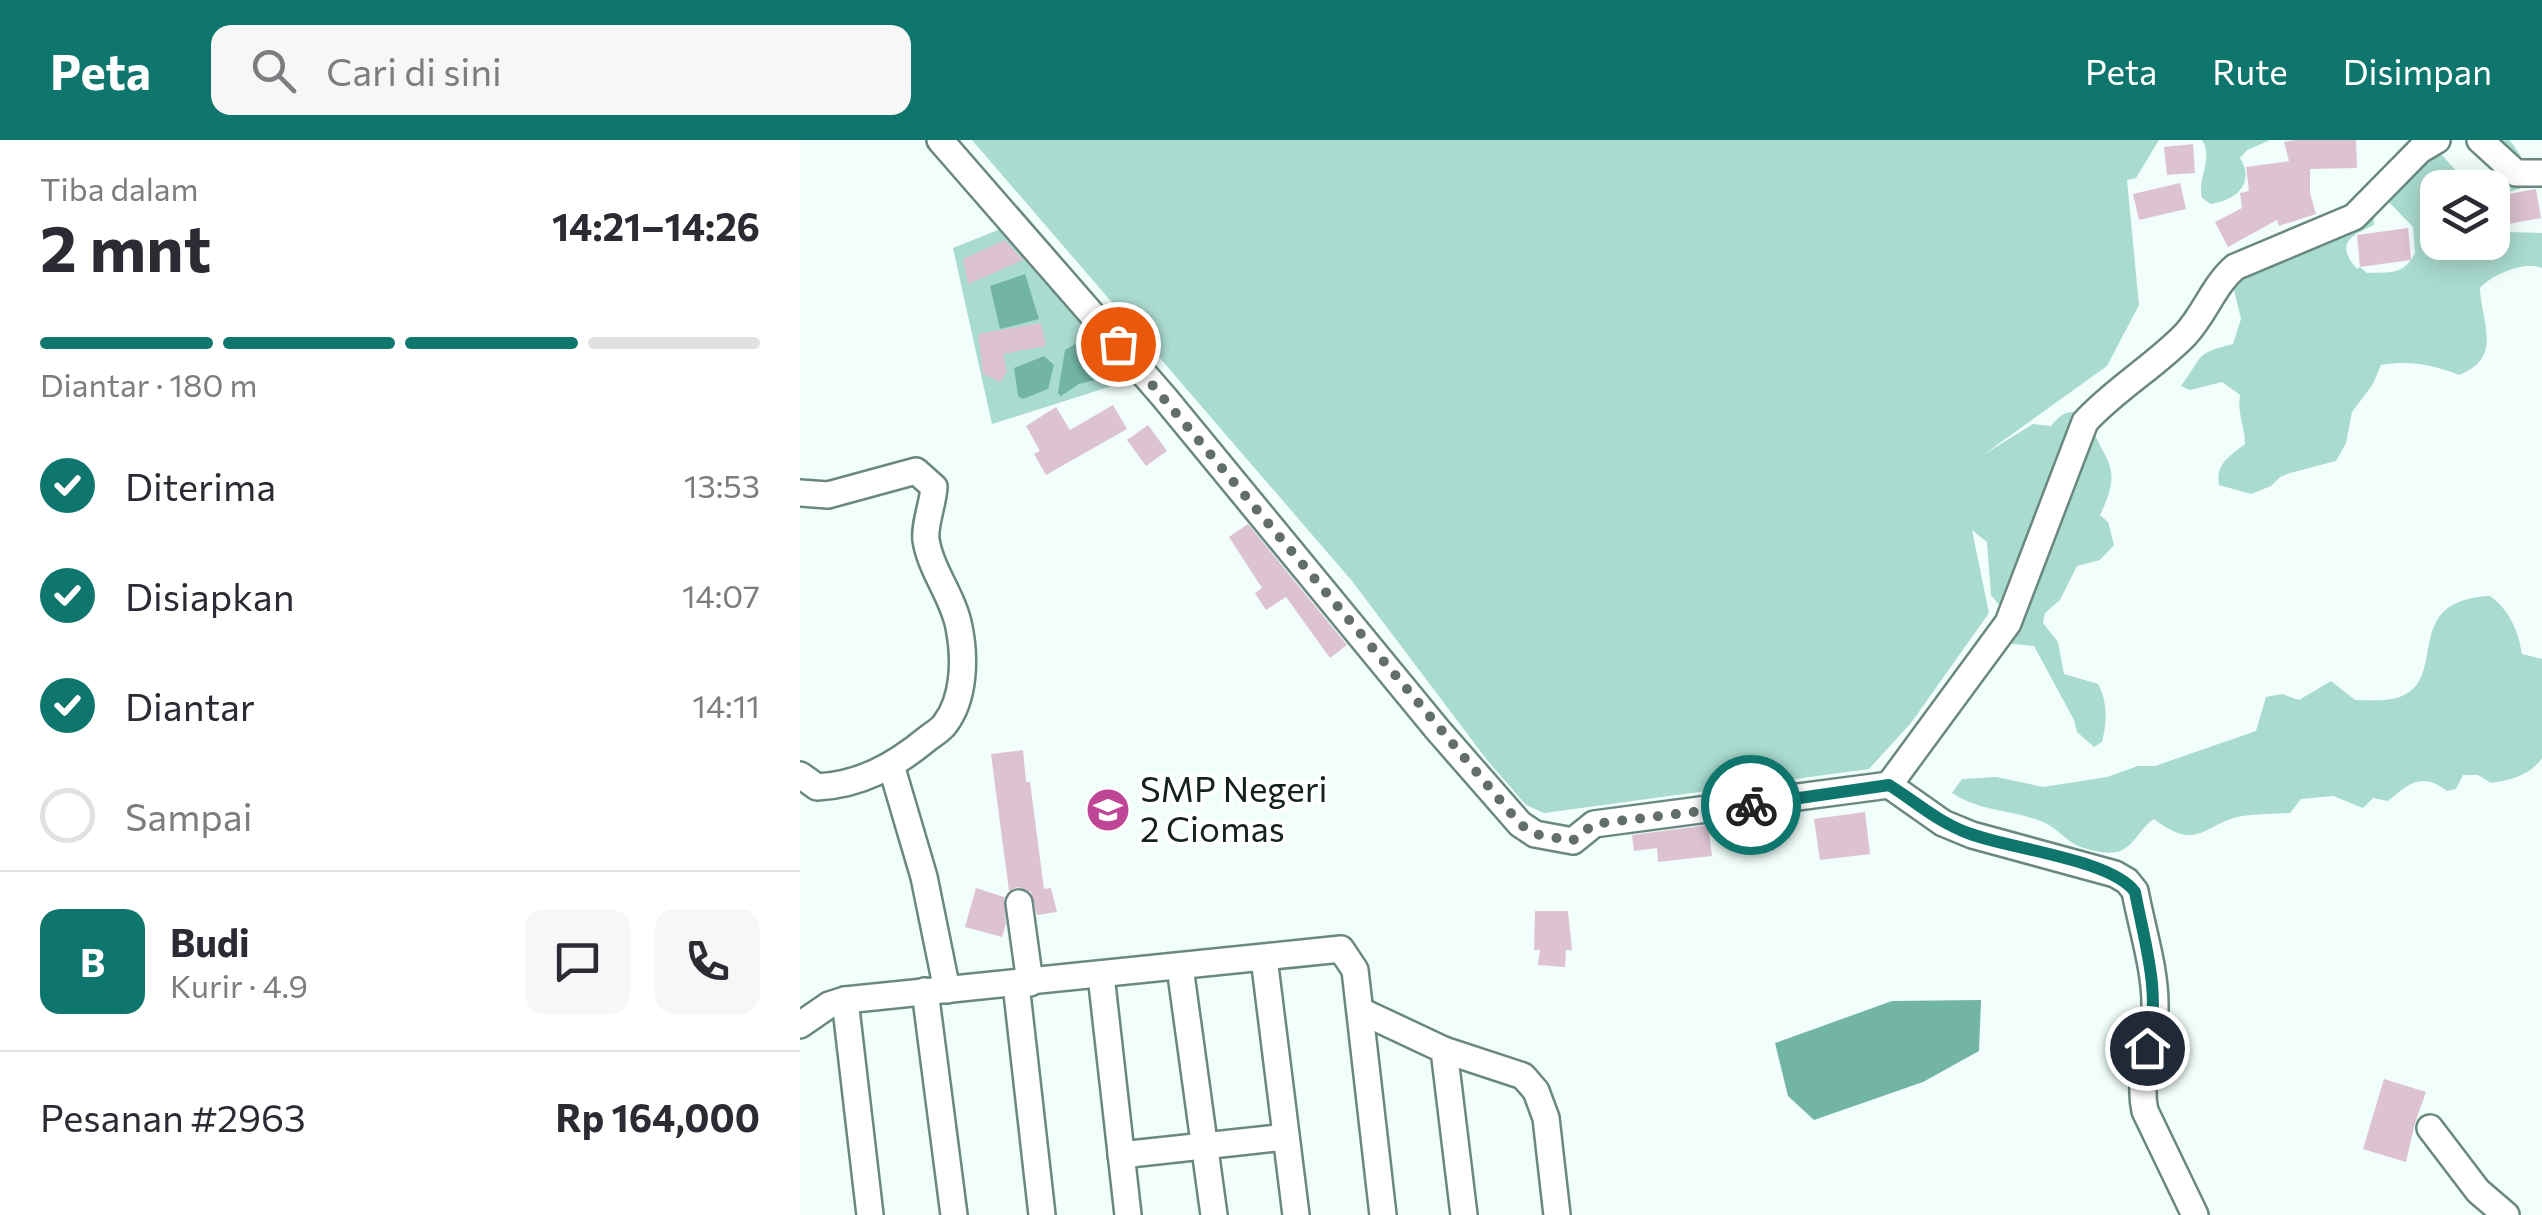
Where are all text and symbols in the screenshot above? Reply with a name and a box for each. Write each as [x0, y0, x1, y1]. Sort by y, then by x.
search box [211, 25, 911, 115]
text: Peta [50, 41, 151, 100]
icon: search [246, 43, 301, 98]
text: Cari di sini [326, 47, 502, 94]
text: Peta [2085, 49, 2157, 92]
text: Rute [2212, 49, 2288, 92]
text: Disimpan [2343, 49, 2492, 92]
text: Tiba dalam [40, 168, 199, 208]
map controls [2420, 170, 2510, 260]
button: layers [2420, 170, 2510, 260]
text: 14:21–14:26 [552, 202, 760, 249]
text: 2 mnt [40, 206, 211, 285]
pin [1076, 302, 1161, 387]
icon: bag [1091, 317, 1146, 372]
text: Diantar · 180 m [40, 364, 257, 404]
icon: check [40, 458, 95, 513]
text: Diterima [125, 462, 276, 509]
text: 13:53 [684, 465, 760, 505]
icon: check [40, 568, 95, 623]
text: Disiapkan [125, 572, 294, 619]
text: 14:07 [682, 575, 760, 615]
icon: check [40, 678, 95, 733]
text: Diantar [125, 682, 255, 729]
text: 14:11 [692, 685, 760, 725]
courier [1701, 755, 1801, 855]
place label: SMP Negeri 2 Ciomas [1140, 766, 1328, 849]
icon: bike [1724, 778, 1779, 833]
school or university icon: SMP Negeri 2 Ciomas [1085, 787, 1131, 833]
text: Sampai [125, 792, 252, 839]
button: chat [525, 909, 630, 1014]
button: phone [655, 909, 760, 1014]
text: Budi [170, 918, 250, 965]
text: B [80, 938, 105, 985]
text: Kurir · 4.9 [170, 965, 308, 1005]
pin [2105, 1006, 2190, 1091]
icon: home [2120, 1021, 2175, 1076]
text: Pesanan #2963 [40, 1093, 306, 1140]
text: Rp 164,000 [555, 1093, 760, 1140]

